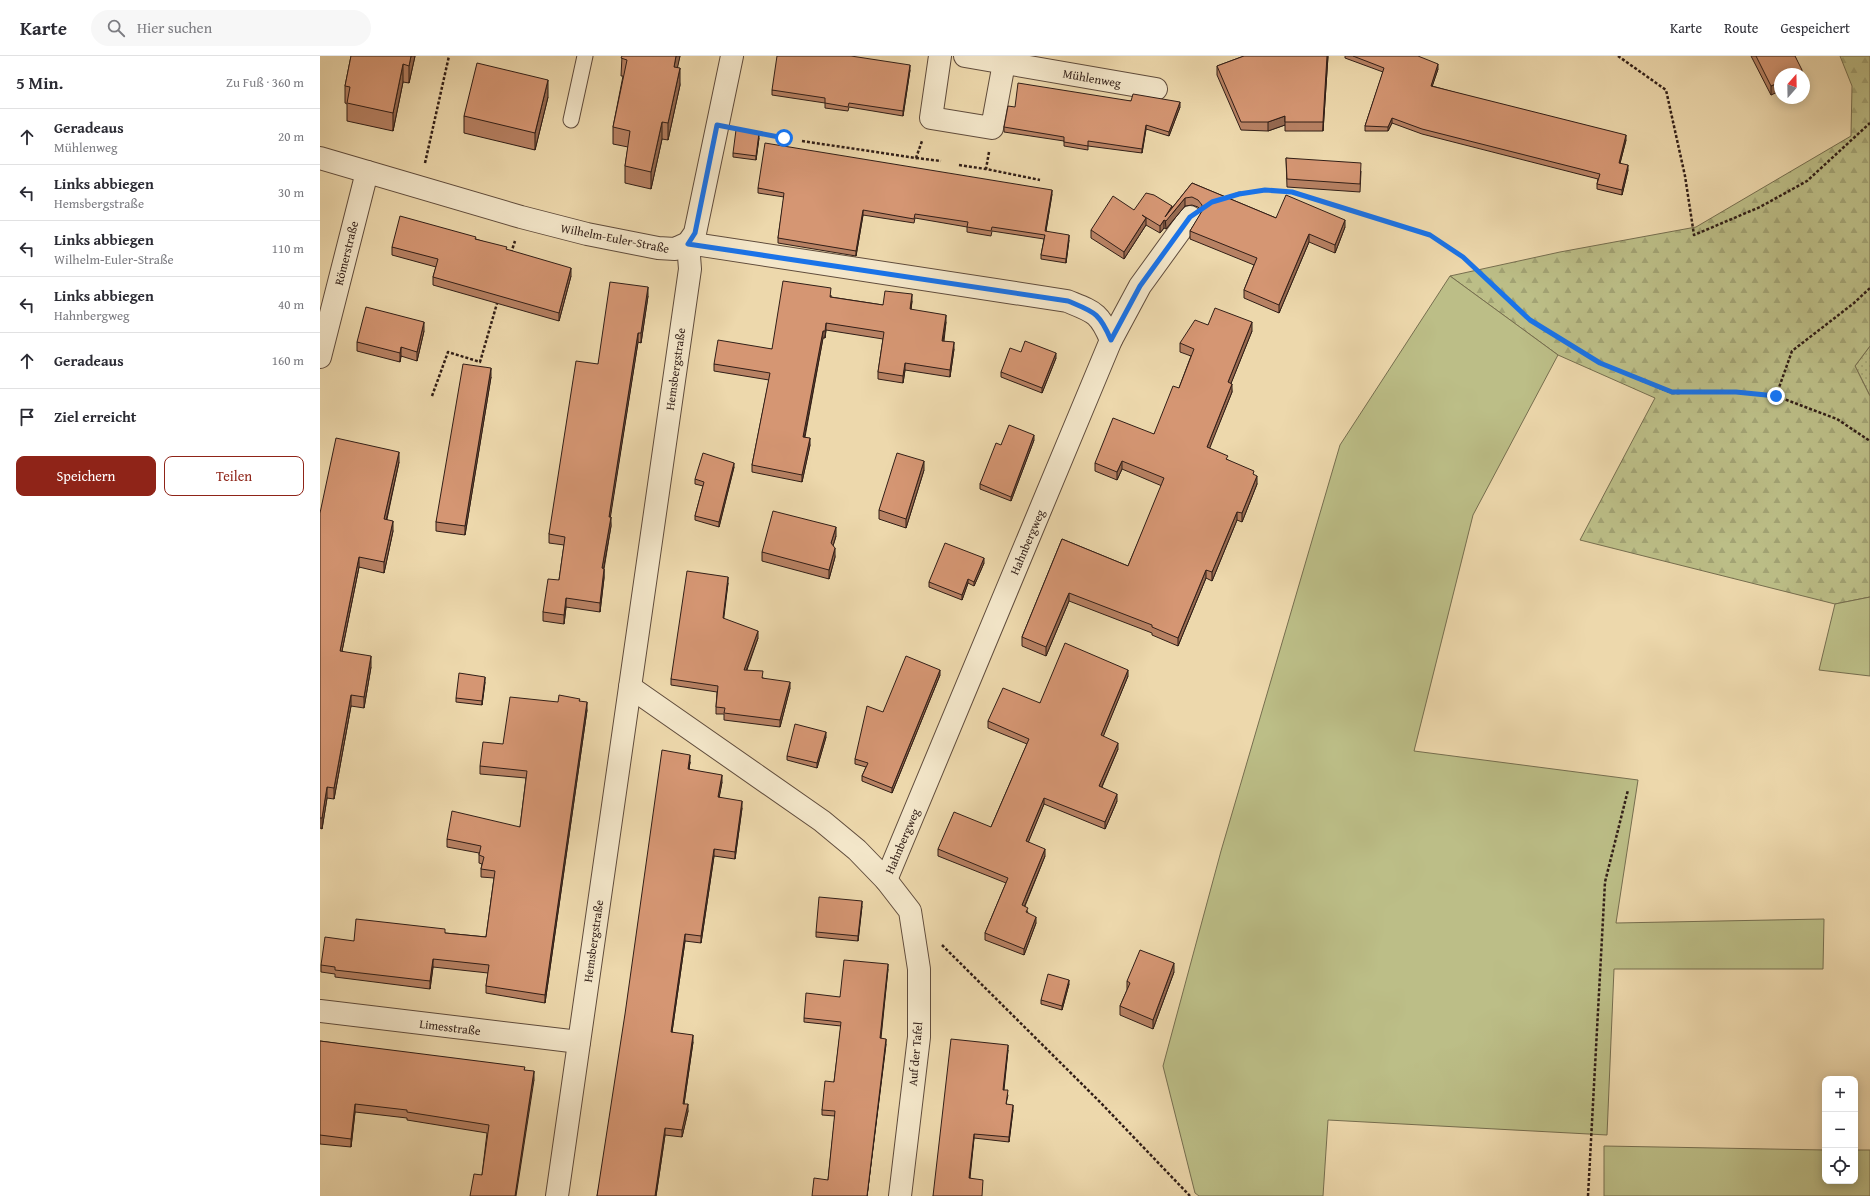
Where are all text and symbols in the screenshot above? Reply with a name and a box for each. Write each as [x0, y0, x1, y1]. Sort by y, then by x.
search box [91, 10, 371, 46]
text: Karte [20, 14, 67, 42]
icon: search [105, 17, 127, 39]
text: Hier suchen [137, 17, 212, 38]
text: Karte [1670, 18, 1702, 38]
text: Route [1724, 18, 1758, 38]
text: Gespeichert [1780, 18, 1850, 38]
street label: Mühlenweg [1062, 65, 1122, 91]
north arrow [1774, 68, 1810, 104]
text: 5 Min. [16, 70, 63, 95]
text: Zu Fuß · 360 m [226, 73, 304, 92]
text: Geradeaus [54, 117, 124, 138]
icon: ahead [16, 126, 38, 148]
text: 20 m [278, 127, 304, 146]
route start [775, 129, 793, 147]
text: Mühlenweg [54, 138, 118, 157]
text: Links abbiegen [54, 173, 154, 194]
icon: left [16, 182, 38, 204]
text: 30 m [278, 183, 304, 202]
text: Hemsbergstraße [54, 194, 144, 213]
street label: Römerstraße [330, 219, 362, 287]
street label: Wilhelm-Euler-Straße [559, 219, 671, 257]
text: Links abbiegen [54, 229, 154, 250]
icon: left [16, 238, 38, 260]
text: 110 m [272, 239, 304, 258]
text: Wilhelm-Euler-Straße [54, 250, 174, 269]
text: Links abbiegen [54, 285, 154, 306]
icon: left [16, 294, 38, 316]
text: 40 m [278, 295, 304, 314]
text: Hahnbergweg [54, 306, 130, 325]
street label: Hemsbergstraße [661, 326, 689, 411]
icon: ahead [16, 350, 38, 372]
text: Geradeaus [54, 350, 124, 371]
text: 160 m [272, 351, 304, 370]
route end [1767, 387, 1785, 405]
icon: arrive [16, 406, 38, 428]
text: Ziel erreicht [54, 406, 136, 427]
button: Speichern [16, 456, 156, 496]
button: Teilen [164, 456, 304, 496]
street label: Hahnbergweg [1006, 507, 1048, 577]
street label: Hahnbergweg [881, 806, 923, 876]
street label: Hemsbergstraße [579, 898, 607, 983]
street label: Limesstraße [418, 1015, 482, 1039]
street label: Auf der Tafel [904, 1020, 926, 1087]
map controls [1822, 1076, 1858, 1184]
button: + [1822, 1076, 1858, 1112]
button: − [1822, 1112, 1858, 1148]
button: locate [1822, 1148, 1858, 1184]

